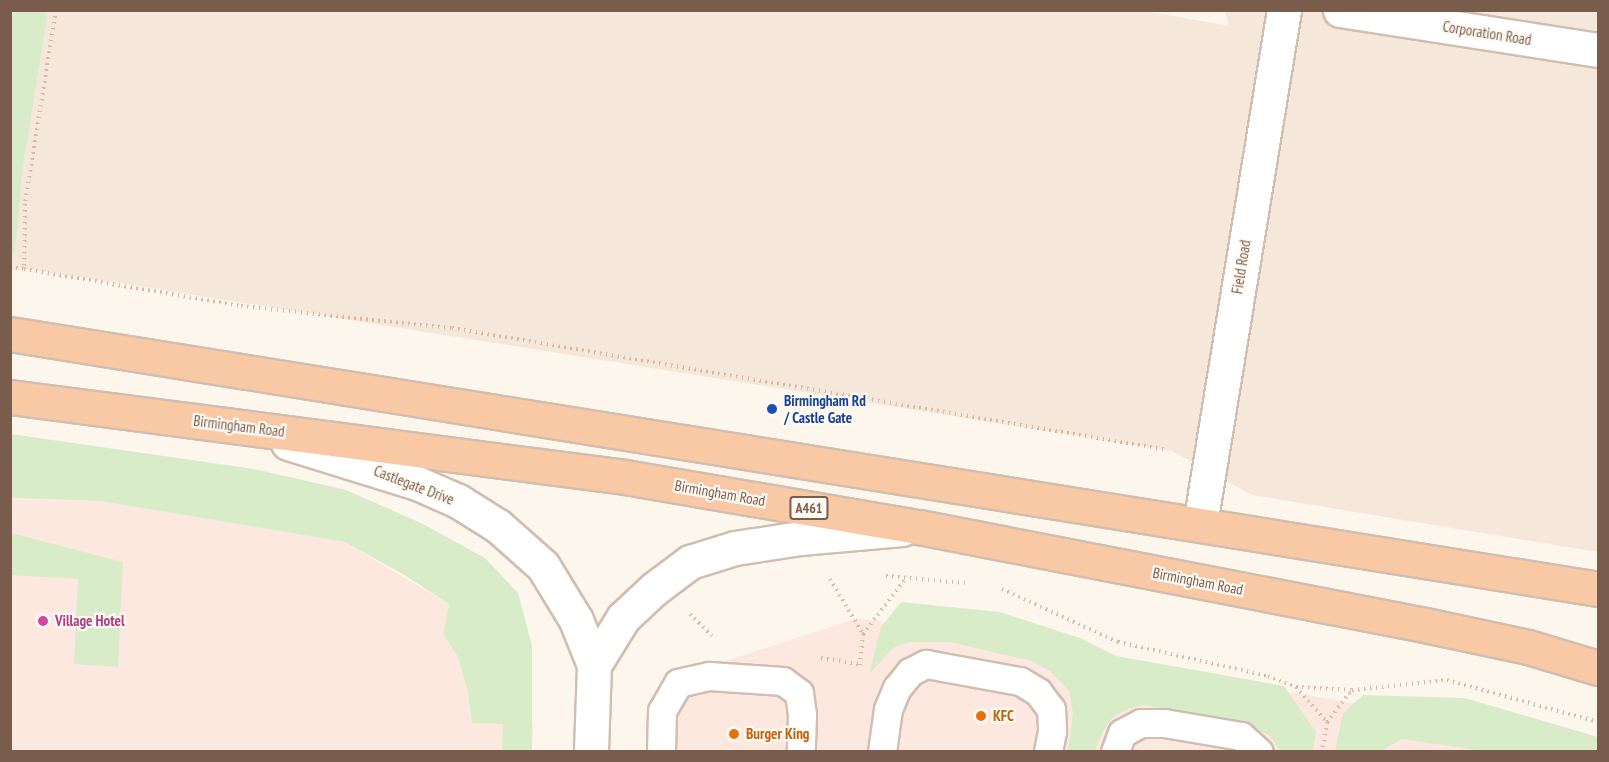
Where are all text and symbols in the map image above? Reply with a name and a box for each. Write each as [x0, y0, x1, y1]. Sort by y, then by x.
street label: Corporation Road [1441, 17, 1533, 49]
street label: Field Road [1228, 239, 1254, 295]
place label: Birmingham Rd / Castle Gate [784, 391, 866, 426]
marker: Birmingham Rd / Castle Gate [765, 402, 779, 416]
street label: Birmingham Road [192, 411, 286, 441]
street label: Castlegate Drive [371, 461, 457, 509]
street label: Birmingham Road [673, 476, 767, 510]
road number: A461 [788, 497, 830, 519]
street label: Birmingham Road [1151, 563, 1245, 599]
place label: Village Hotel [55, 612, 125, 630]
marker: Village Hotel [36, 614, 50, 628]
place label: KFC [993, 707, 1014, 725]
marker: KFC [974, 709, 988, 723]
place label: Burger King [746, 725, 810, 743]
marker: Burger King [727, 727, 741, 741]

